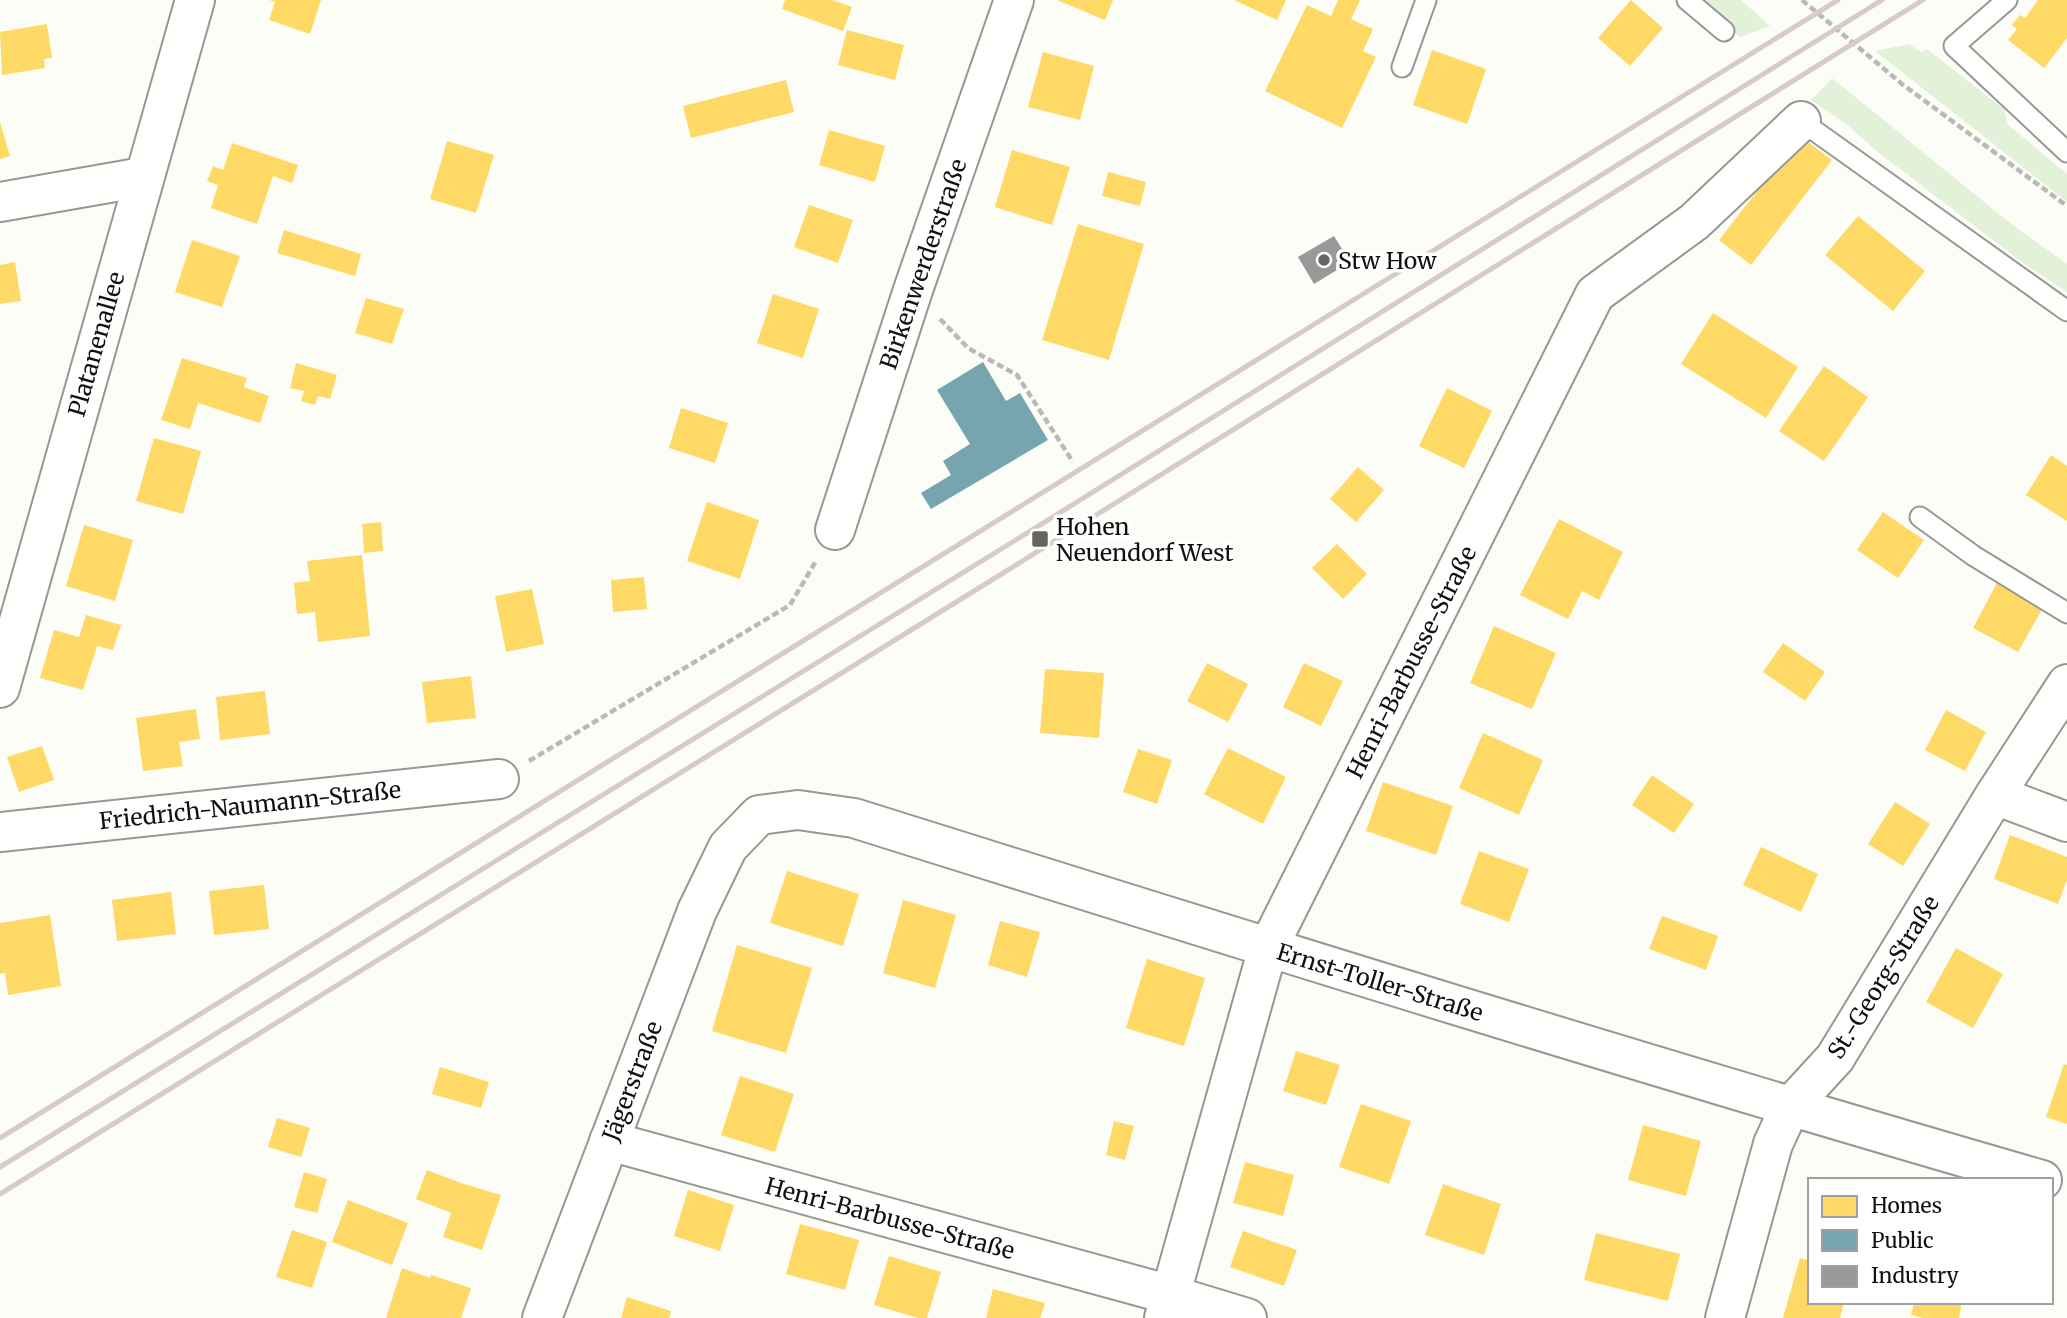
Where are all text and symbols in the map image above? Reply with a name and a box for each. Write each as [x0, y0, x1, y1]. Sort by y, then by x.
street label: Birkenwerderstraße [873, 155, 973, 373]
place label: Stw How [1338, 246, 1437, 275]
marker: Stw How [1316, 252, 1332, 268]
street label: Platanenallee [62, 268, 130, 420]
place label: Hohen Neuendorf West [1056, 512, 1233, 567]
marker: Hohen Neuendorf West [1030, 529, 1050, 549]
street label: Henri-Barbusse-Straße [1340, 541, 1482, 783]
street label: Friedrich-Naumann-Straße [98, 775, 402, 835]
street label: St.-Georg-Straße [1821, 890, 1945, 1064]
street label: Ernst-Toller-Straße [1273, 937, 1487, 1027]
street label: Jägerstraße [595, 1017, 668, 1146]
street label: Henri-Barbusse-Straße [762, 1171, 1018, 1265]
legend [1808, 1178, 2053, 1304]
text: Homes [1871, 1192, 1942, 1219]
text: Public [1871, 1227, 1934, 1254]
text: Industry [1871, 1262, 1960, 1289]

